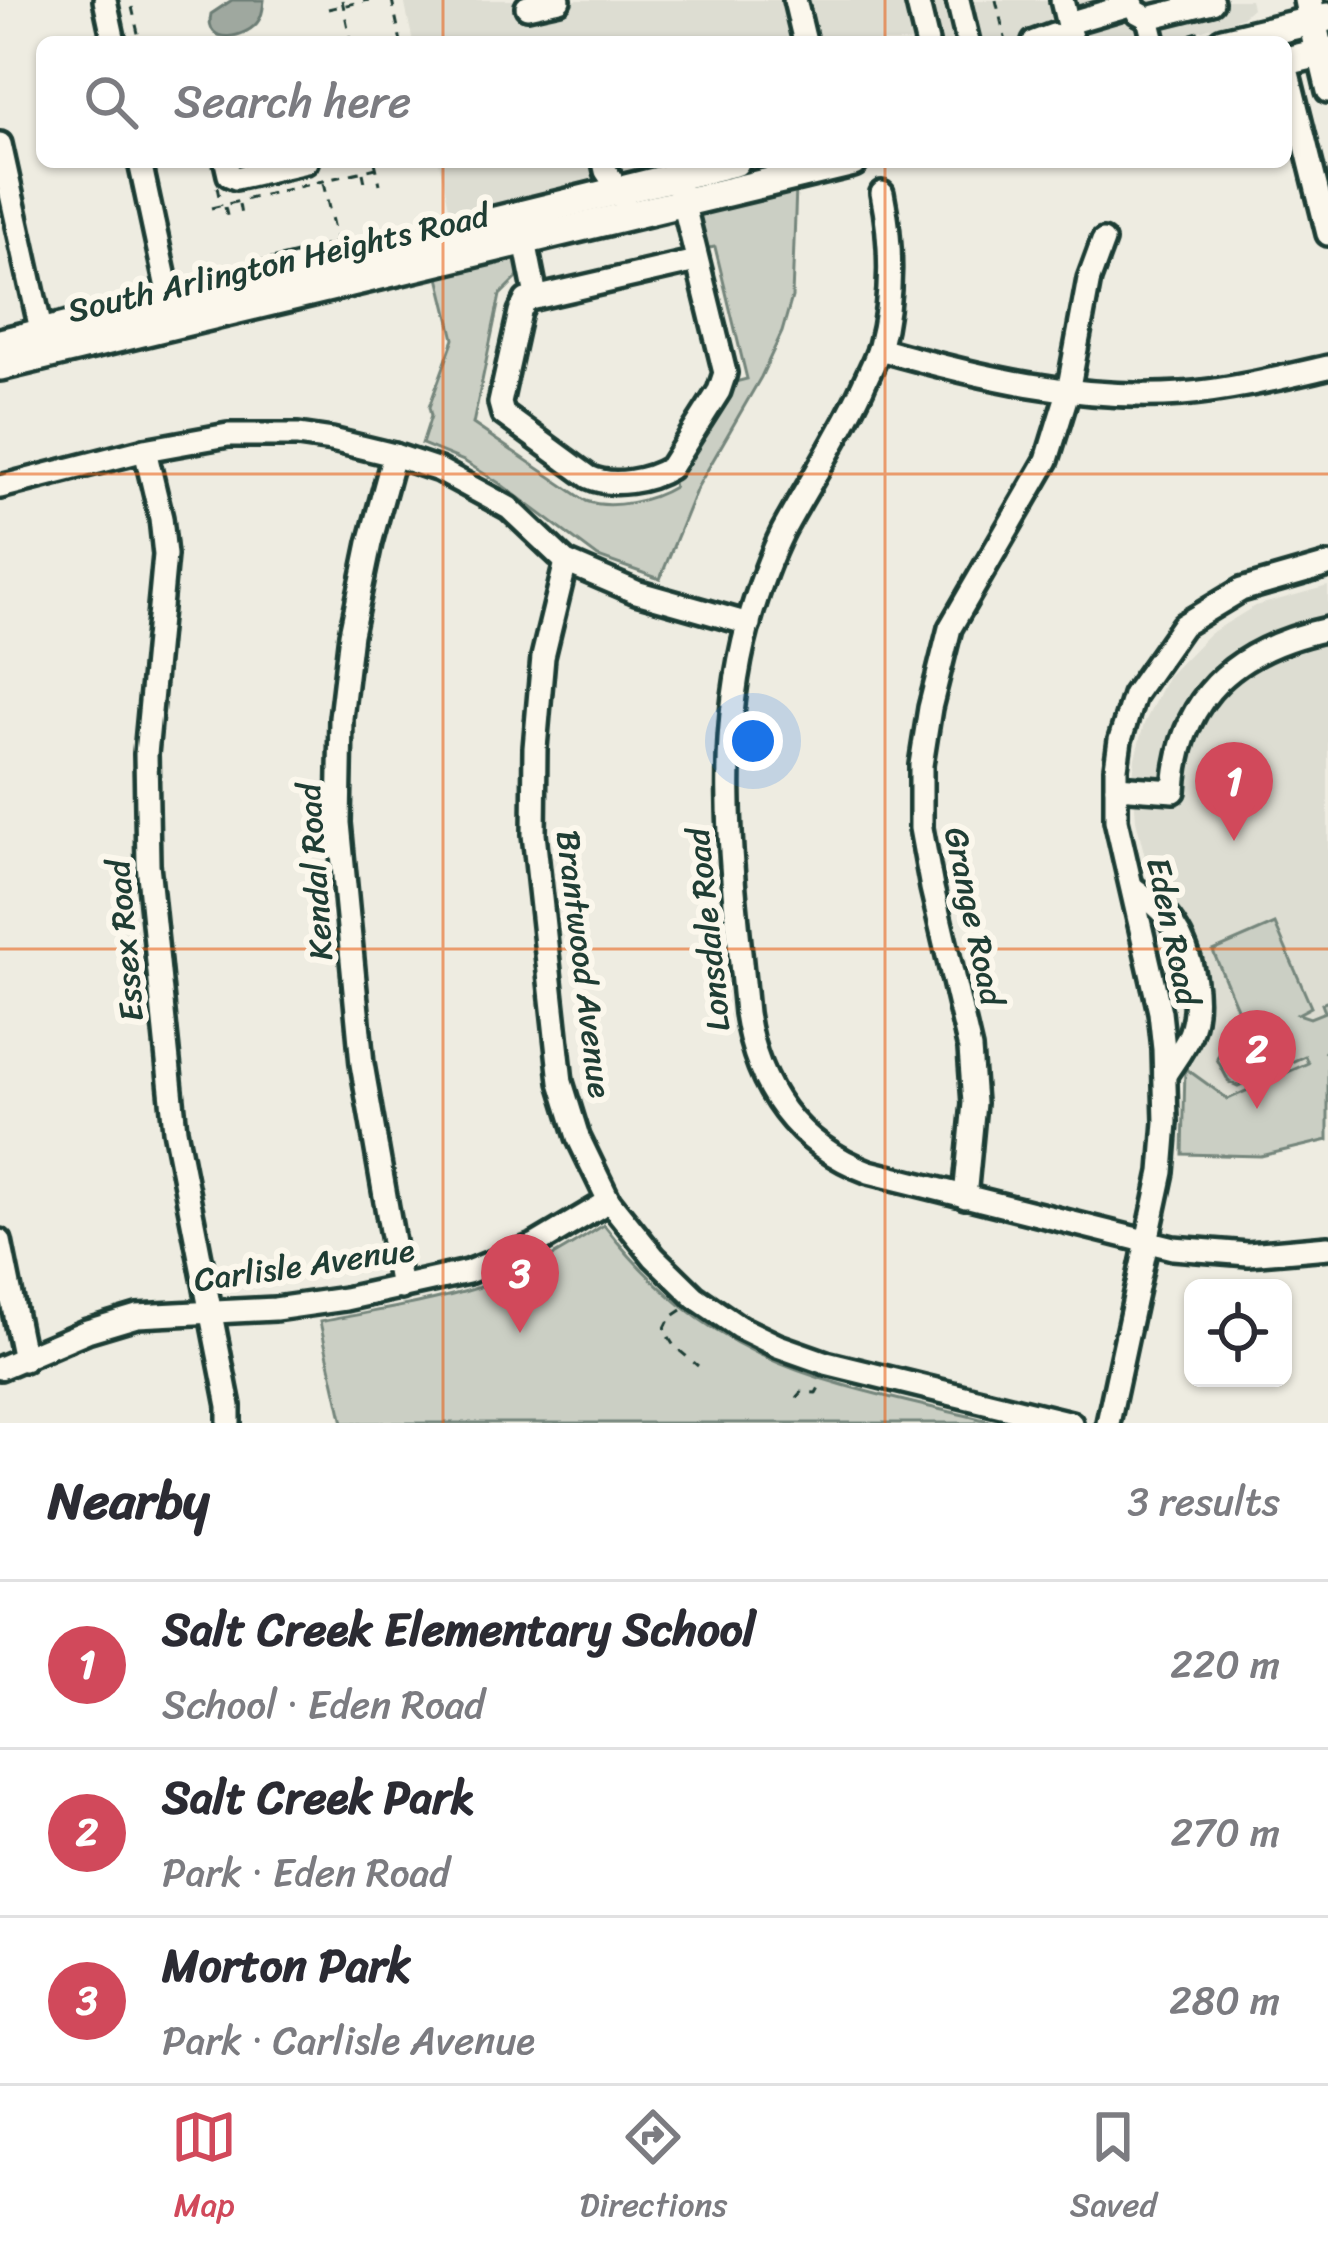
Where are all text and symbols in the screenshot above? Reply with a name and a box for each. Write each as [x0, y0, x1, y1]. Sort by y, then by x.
search box [36, 36, 1292, 168]
text: Search here [174, 62, 411, 142]
icon: search [78, 69, 144, 135]
street label: South Arlington Heights Road [62, 186, 497, 340]
your location [723, 711, 783, 771]
pin: 1 [1195, 742, 1273, 841]
street label: Kendal Road [280, 779, 350, 962]
street label: Grange Road [927, 822, 1022, 1013]
street label: Lonsdale Road [668, 823, 747, 1034]
street label: Brantwood Avenue [539, 827, 629, 1101]
street label: Eden Road [1129, 852, 1218, 1013]
street label: Essex Road [89, 855, 161, 1024]
pin: 2 [1218, 1010, 1296, 1109]
street label: Carlisle Avenue [190, 1221, 418, 1309]
pin: 3 [481, 1234, 559, 1333]
map controls [1184, 1279, 1292, 1387]
button: locate [1184, 1279, 1292, 1387]
text: Nearby [48, 1456, 209, 1546]
text: 3 results [1127, 1467, 1280, 1536]
text: Salt Creek Elementary School [162, 1590, 755, 1670]
text: 1 [79, 1630, 95, 1699]
text: 220 m [1170, 1630, 1280, 1699]
text: School · Eden Road [162, 1670, 485, 1739]
text: Salt Creek Park [162, 1758, 475, 1838]
text: 2 [76, 1798, 98, 1867]
text: 270 m [1170, 1798, 1280, 1867]
text: Park · Eden Road [162, 1838, 450, 1907]
text: Morton Park [162, 1926, 411, 2006]
text: 3 [76, 1966, 98, 2035]
text: 280 m [1169, 1966, 1280, 2035]
text: Park · Carlisle Avenue [162, 2006, 535, 2075]
tab: Map [171, 2104, 237, 2234]
tab: Directions [580, 2104, 727, 2234]
tab: Saved [1070, 2104, 1157, 2234]

